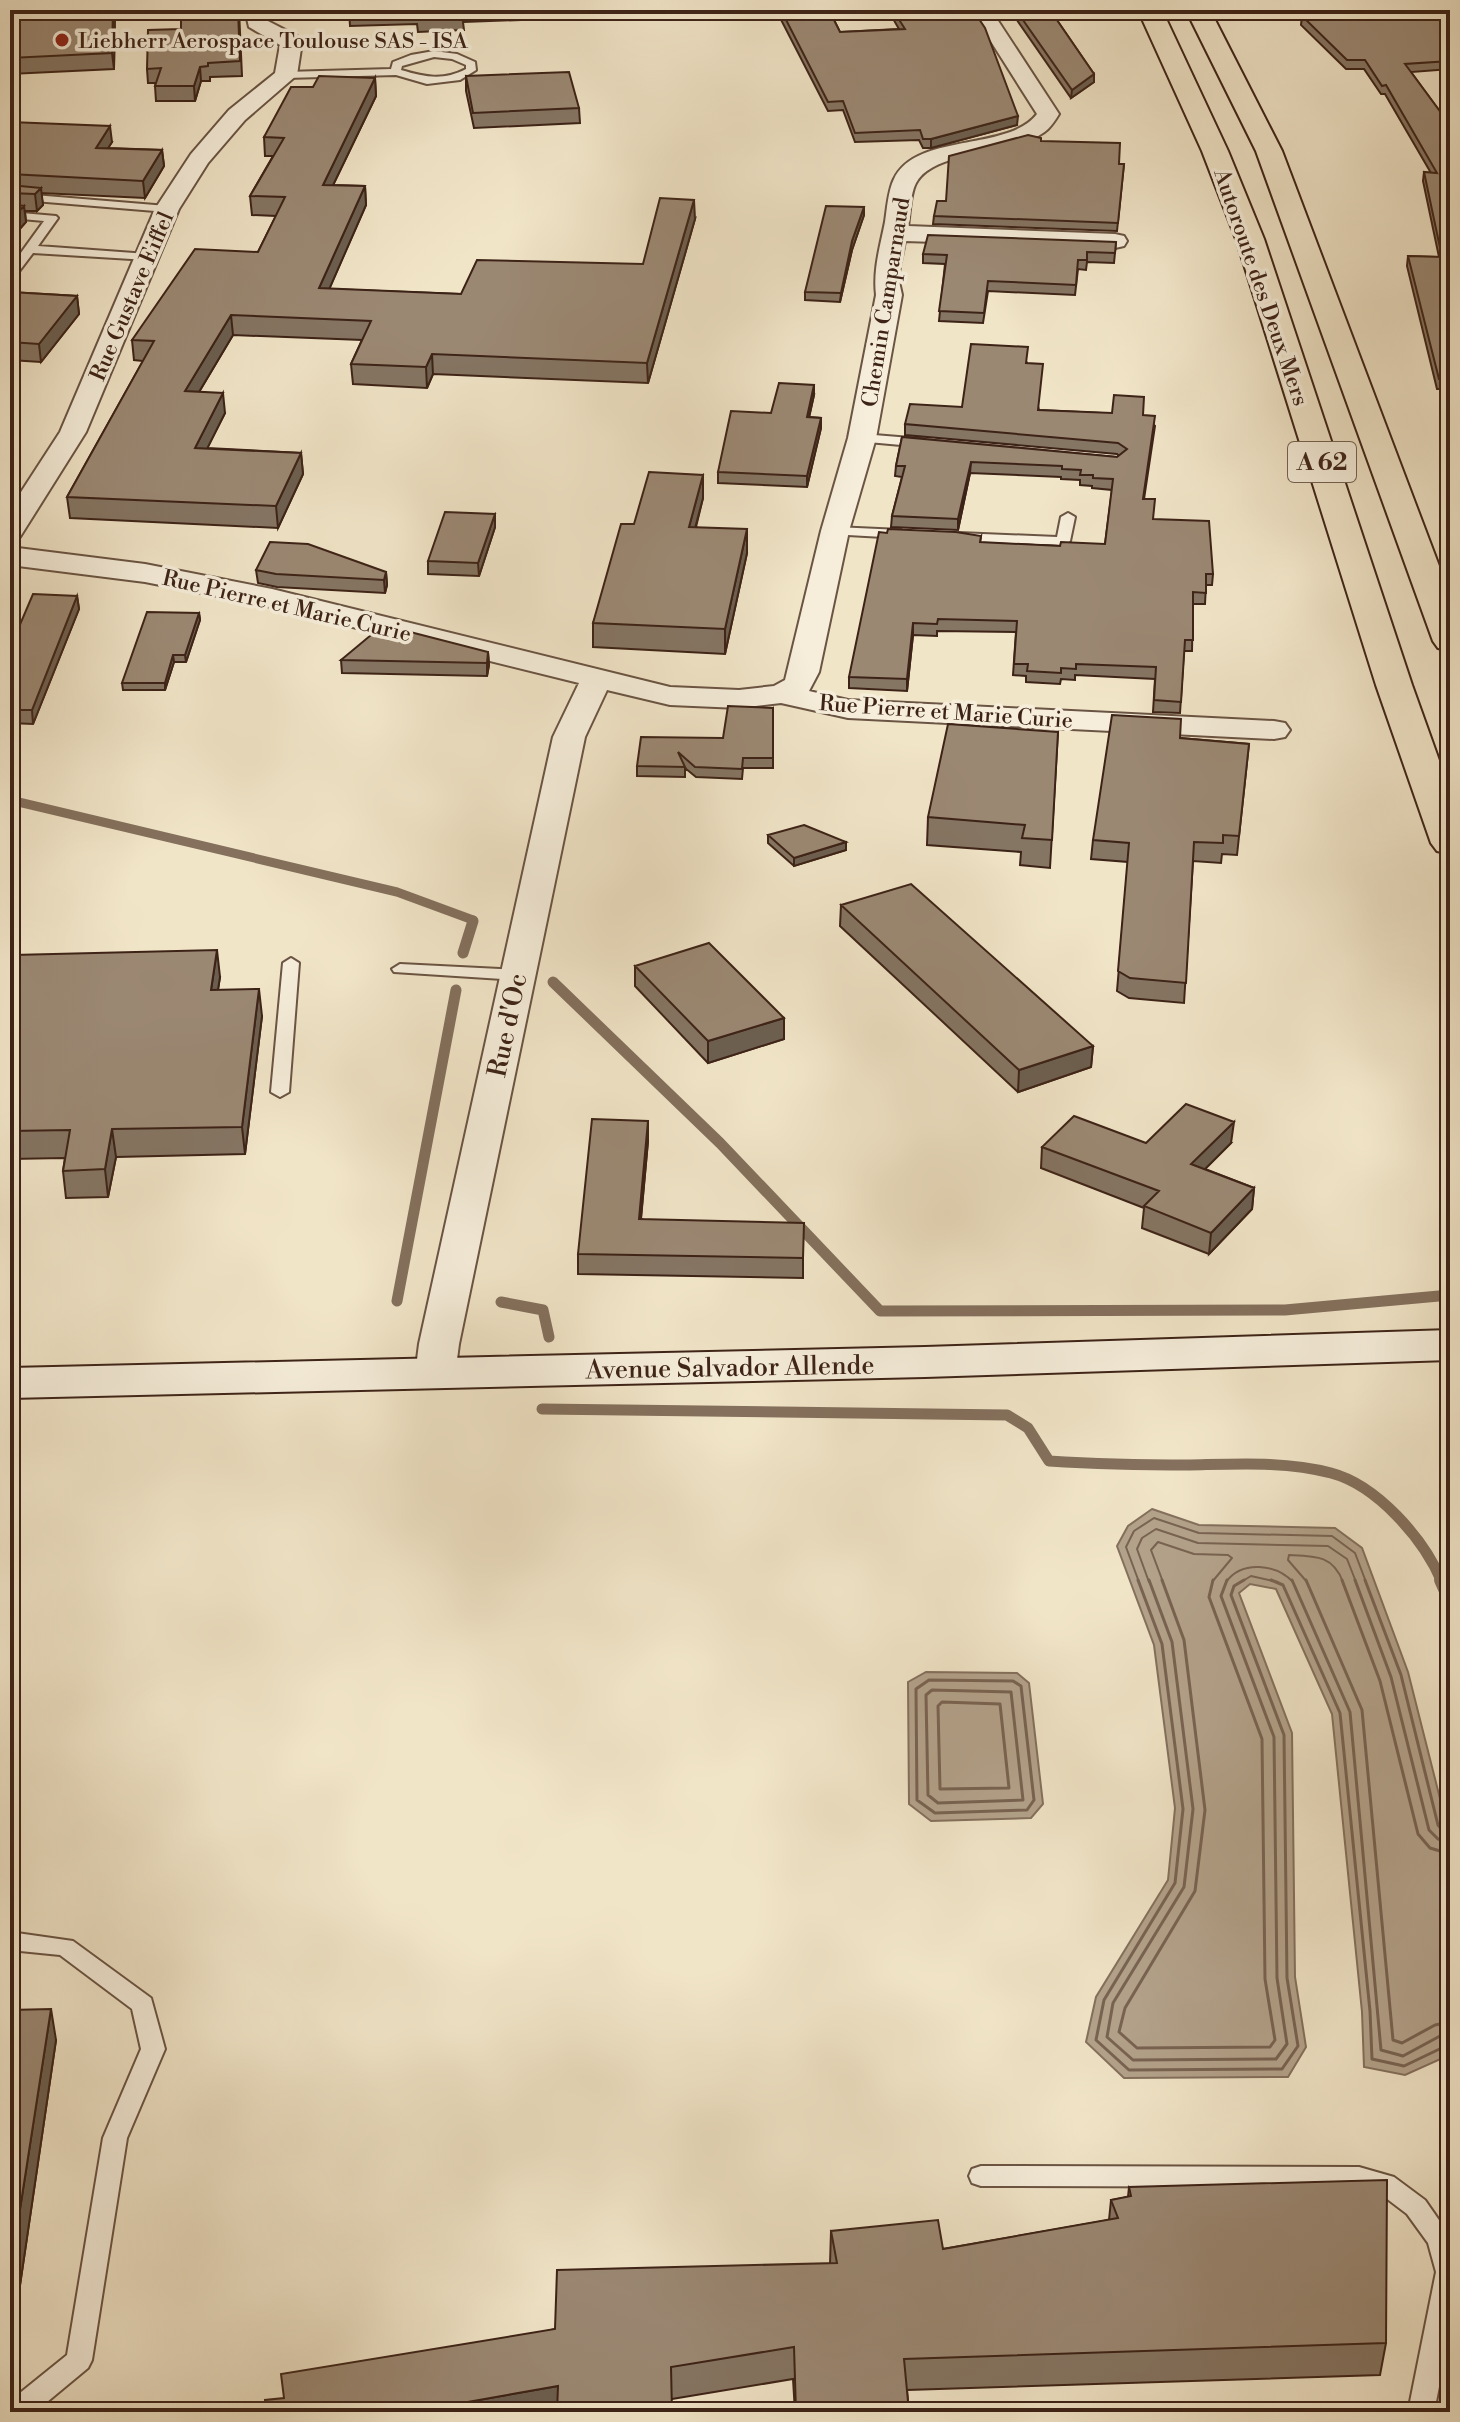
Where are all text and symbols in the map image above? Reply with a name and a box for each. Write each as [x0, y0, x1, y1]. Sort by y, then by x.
place label: Liebherr Aerospace Toulouse SAS - ISA [78, 28, 469, 55]
marker: Liebherr Aerospace Toulouse SAS - ISA [53, 31, 71, 49]
street label: Autoroute des Deux Mers [1207, 165, 1314, 409]
street label: Chemin Camparnaud [857, 195, 916, 409]
street label: Rue Gustave Eiffel [85, 207, 180, 385]
road number: A 62 [1288, 442, 1356, 482]
street label: Rue Pierre et Marie Curie [160, 565, 414, 648]
street label: Rue Pierre et Marie Curie [818, 690, 1074, 735]
street label: Rue d'Oc [481, 970, 535, 1080]
street label: Avenue Salvador Allende [584, 1349, 875, 1387]

